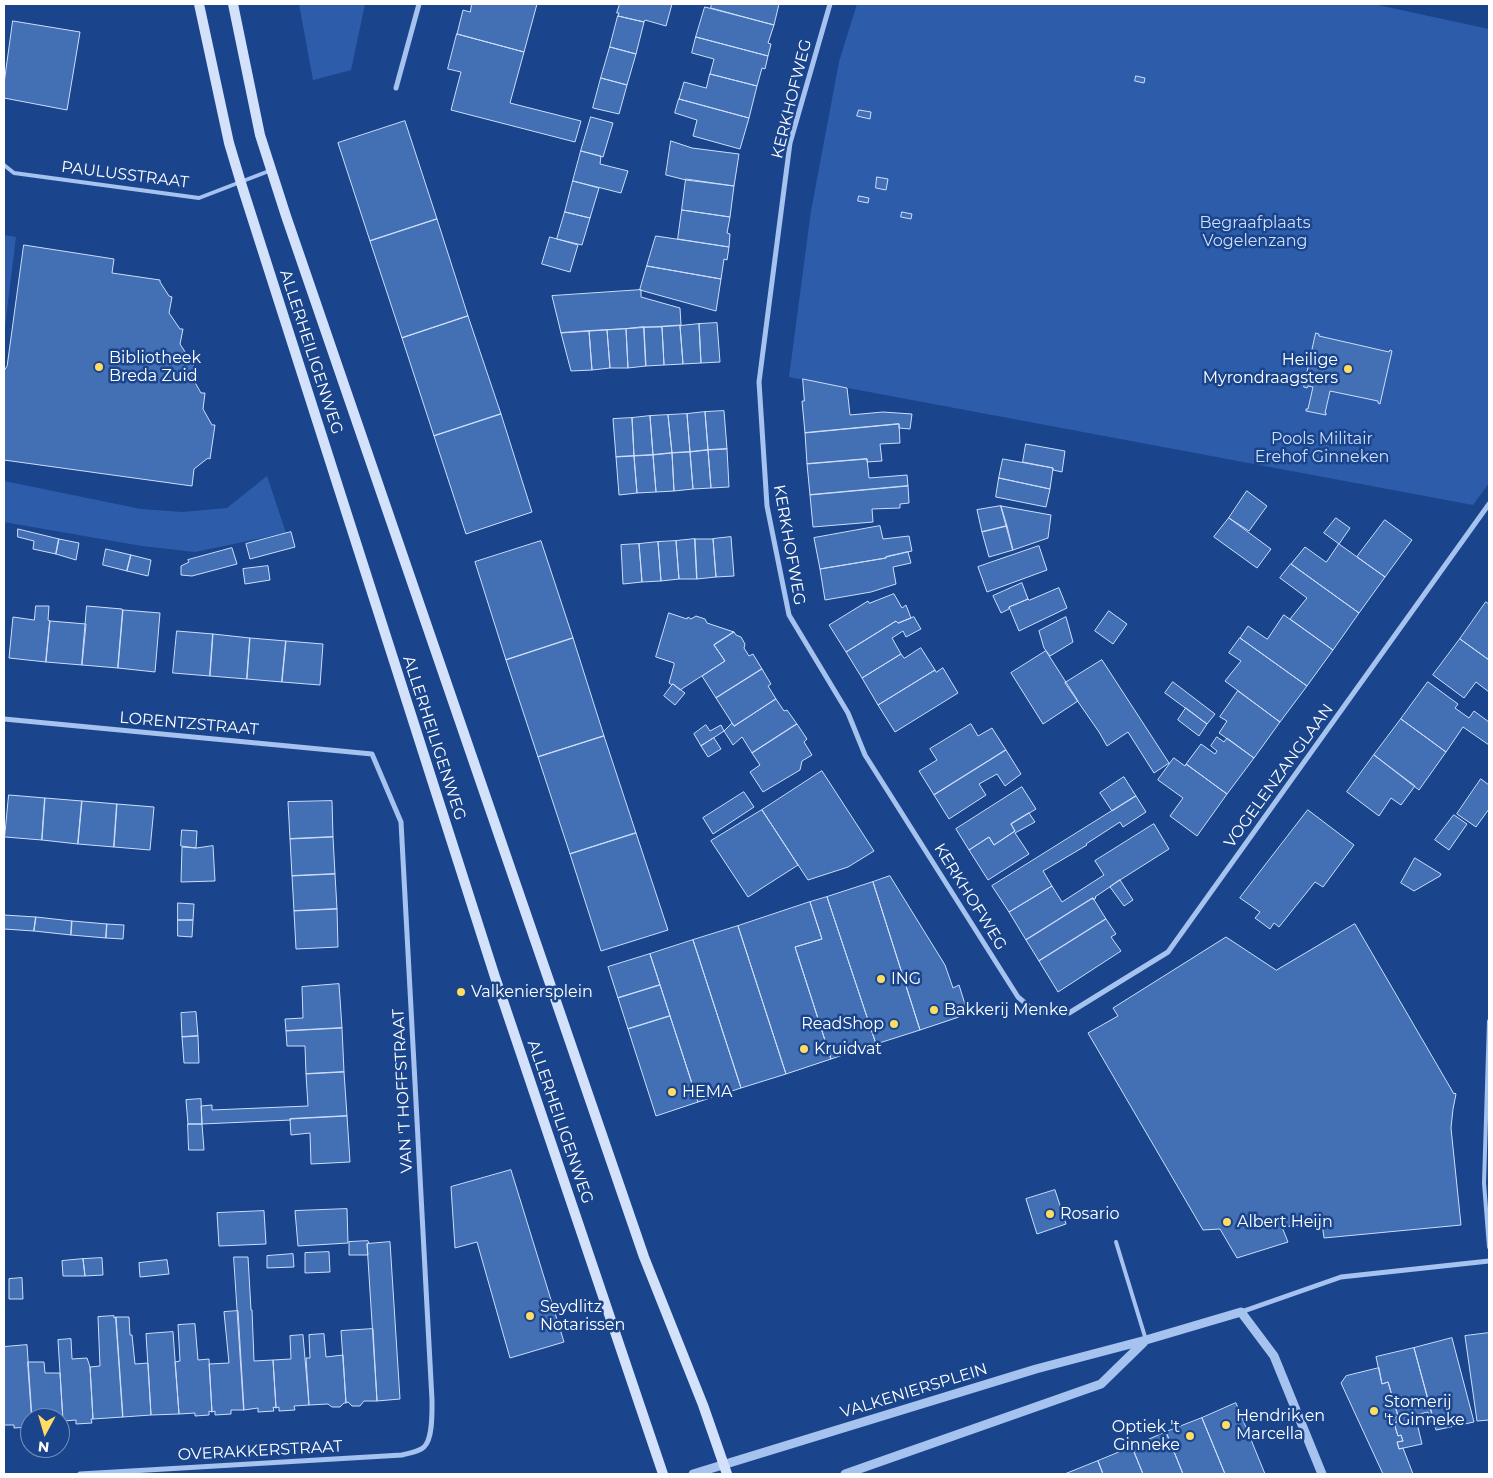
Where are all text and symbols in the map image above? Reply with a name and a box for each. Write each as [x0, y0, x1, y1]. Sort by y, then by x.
street label: KERKHOFWEG [768, 37, 816, 161]
street label: PAULUSSTRAAT [60, 158, 190, 192]
park label: Begraafplaats Vogelenzang [1199, 213, 1311, 251]
street label: ALLERHEILIGENWEG [275, 267, 347, 437]
place label: Bibliotheek Breda Zuid [109, 348, 201, 386]
place label: Heilige Myrondraagsters [1203, 350, 1338, 388]
marker: Bibliotheek Breda Zuid [93, 361, 105, 373]
marker: Heilige Myrondraagsters [1342, 363, 1354, 375]
park label: Pools Militair Erehof Ginneken [1255, 429, 1389, 467]
street label: KERKHOFWEG [769, 483, 809, 607]
street label: ALLERHEILIGENWEG [398, 653, 470, 823]
street label: VOGELENZANGLAAN [1220, 700, 1338, 852]
street label: LORENTZSTRAAT [119, 708, 259, 740]
street label: KERKHOFWEG [929, 840, 1011, 954]
place label: ING [891, 969, 921, 989]
marker: ING [875, 973, 887, 985]
place label: Valkeniersplein [471, 982, 593, 1002]
marker: Valkeniersplein [455, 986, 467, 998]
place label: Bakkerij Menke [944, 1000, 1068, 1020]
marker: Bakkerij Menke [928, 1004, 940, 1016]
street label: VAN 'T HOFFSTRAAT [389, 1008, 417, 1174]
place label: ReadShop [801, 1014, 884, 1034]
marker: ReadShop [888, 1018, 900, 1030]
street label: ALLERHEILIGENWEG [523, 1038, 597, 1206]
place label: Kruidvat [814, 1039, 882, 1059]
marker: Kruidvat [798, 1043, 810, 1055]
place label: HEMA [682, 1082, 732, 1102]
marker: HEMA [666, 1086, 678, 1098]
place label: Rosario [1060, 1204, 1119, 1224]
marker: Rosario [1044, 1208, 1056, 1220]
place label: Albert Heijn [1237, 1212, 1333, 1232]
marker: Albert Heijn [1221, 1216, 1233, 1228]
place label: Seydlitz Notarissen [540, 1297, 625, 1335]
marker: Seydlitz Notarissen [524, 1310, 536, 1322]
street label: VALKENIERSPLEIN [838, 1359, 990, 1423]
place label: Stomerij 't Ginneke [1384, 1392, 1465, 1430]
marker: Stomerij 't Ginneke [1368, 1405, 1380, 1417]
place label: Hendrik en Marcella [1236, 1406, 1325, 1444]
north arrow [20, 1408, 70, 1458]
place label: Optiek 't Ginneke [1112, 1417, 1180, 1455]
marker: Hendrik en Marcella [1220, 1419, 1232, 1431]
marker: Optiek 't Ginneke [1184, 1430, 1196, 1442]
text: N [37, 1437, 50, 1456]
street label: OVERAKKERSTRAAT [177, 1437, 343, 1465]

